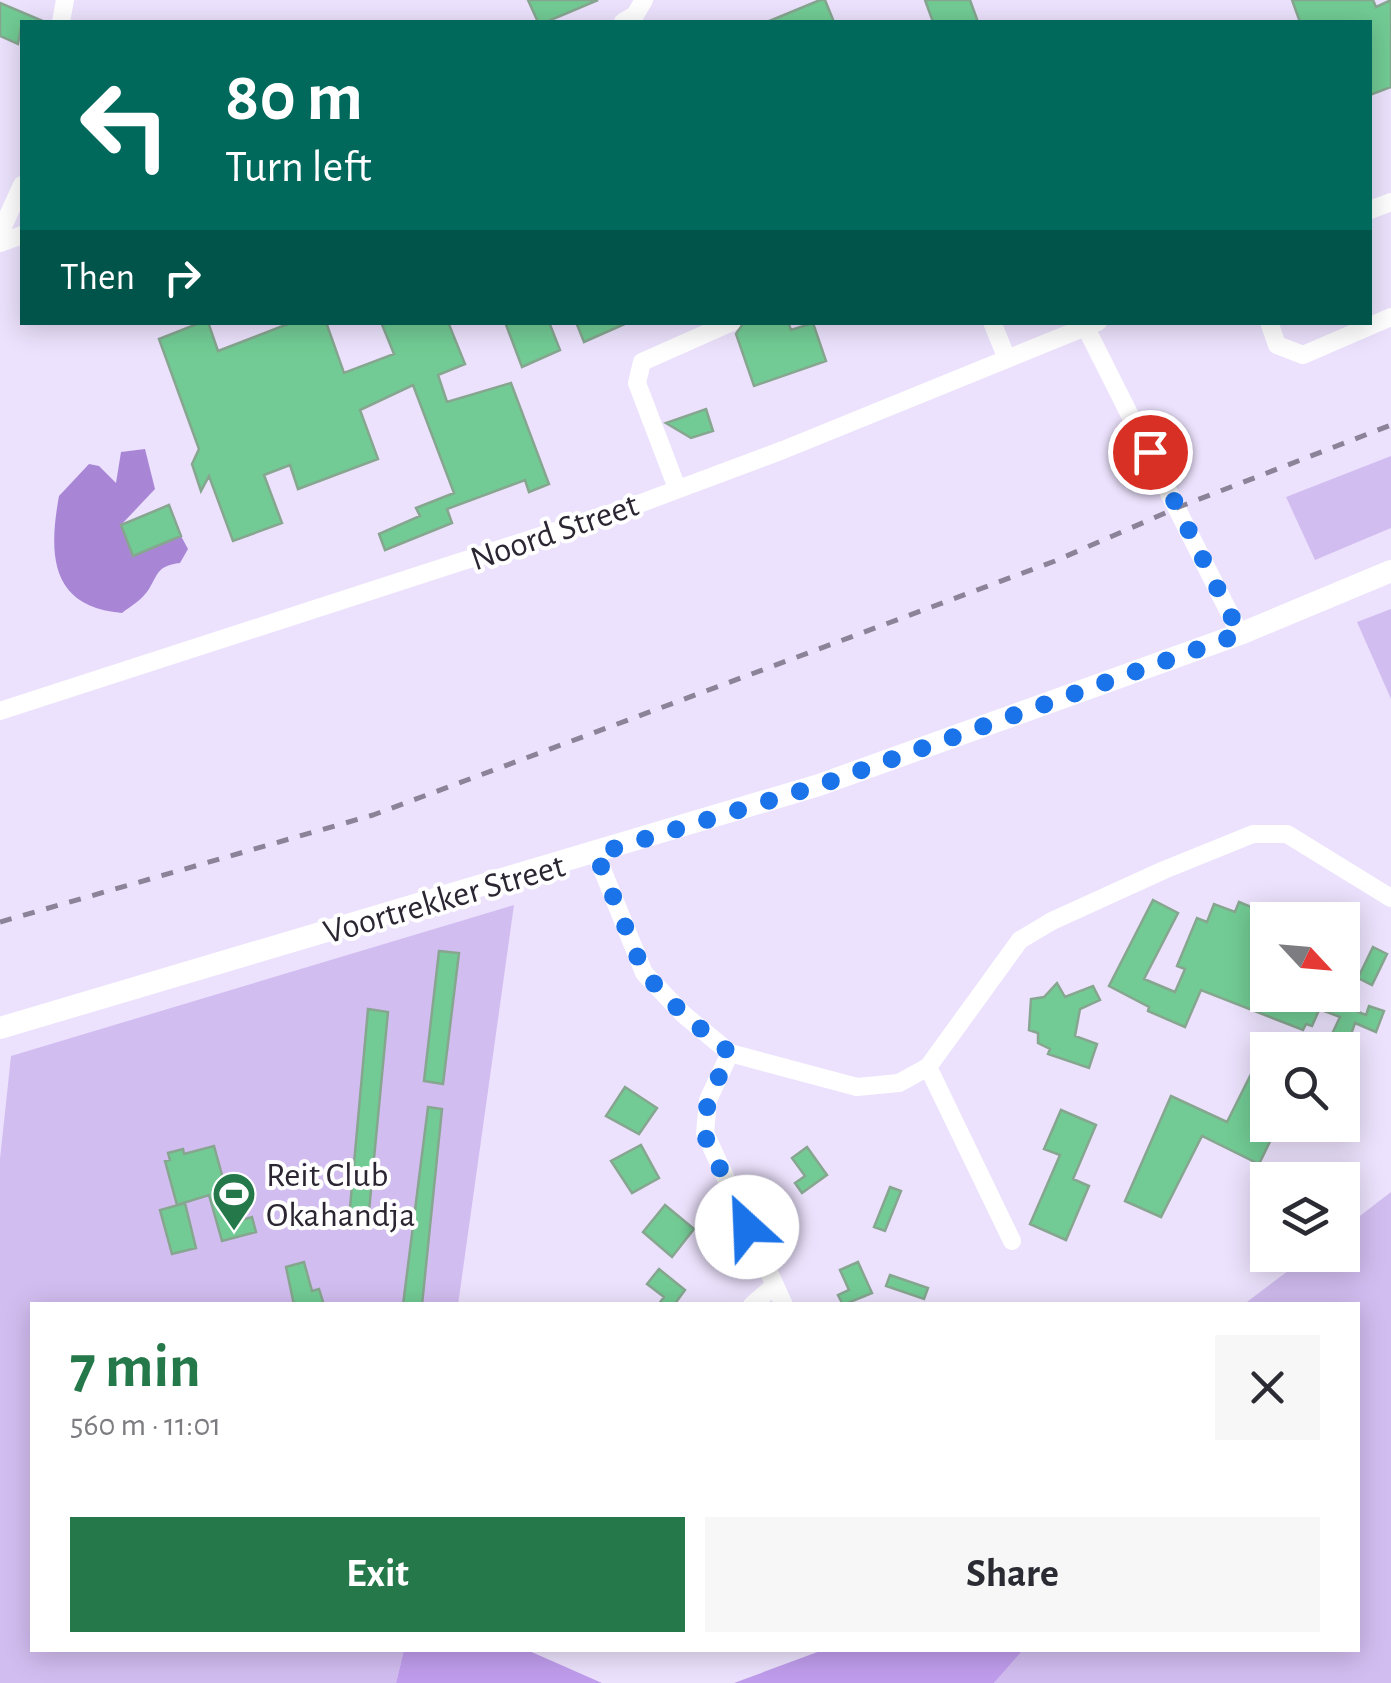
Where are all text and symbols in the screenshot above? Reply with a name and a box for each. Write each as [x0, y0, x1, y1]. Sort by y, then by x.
icon: left [60, 60, 190, 190]
text: 80 m [225, 63, 363, 133]
text: Turn left [225, 145, 372, 190]
icon: right [155, 250, 210, 305]
text: Then [60, 259, 135, 297]
pin [1108, 410, 1193, 495]
icon: arrive [1123, 425, 1178, 480]
street label: Noord Street [466, 487, 643, 577]
street label: Voortrekker Street [320, 848, 569, 951]
north arrow [1250, 902, 1360, 1012]
map controls [1250, 902, 1360, 1272]
button: search [1250, 1032, 1360, 1142]
place label: Reit Club Okahandja [266, 1158, 415, 1233]
button: layers [1250, 1162, 1360, 1272]
sports icon: Reit Club Okahandja [211, 1171, 257, 1232]
position arrow [695, 1175, 799, 1279]
button: close [1215, 1335, 1320, 1440]
text: 7 min [70, 1338, 201, 1398]
text: 560 m · 11:01 [70, 1409, 221, 1441]
button: Exit [70, 1517, 685, 1632]
button: Share [705, 1517, 1320, 1632]

